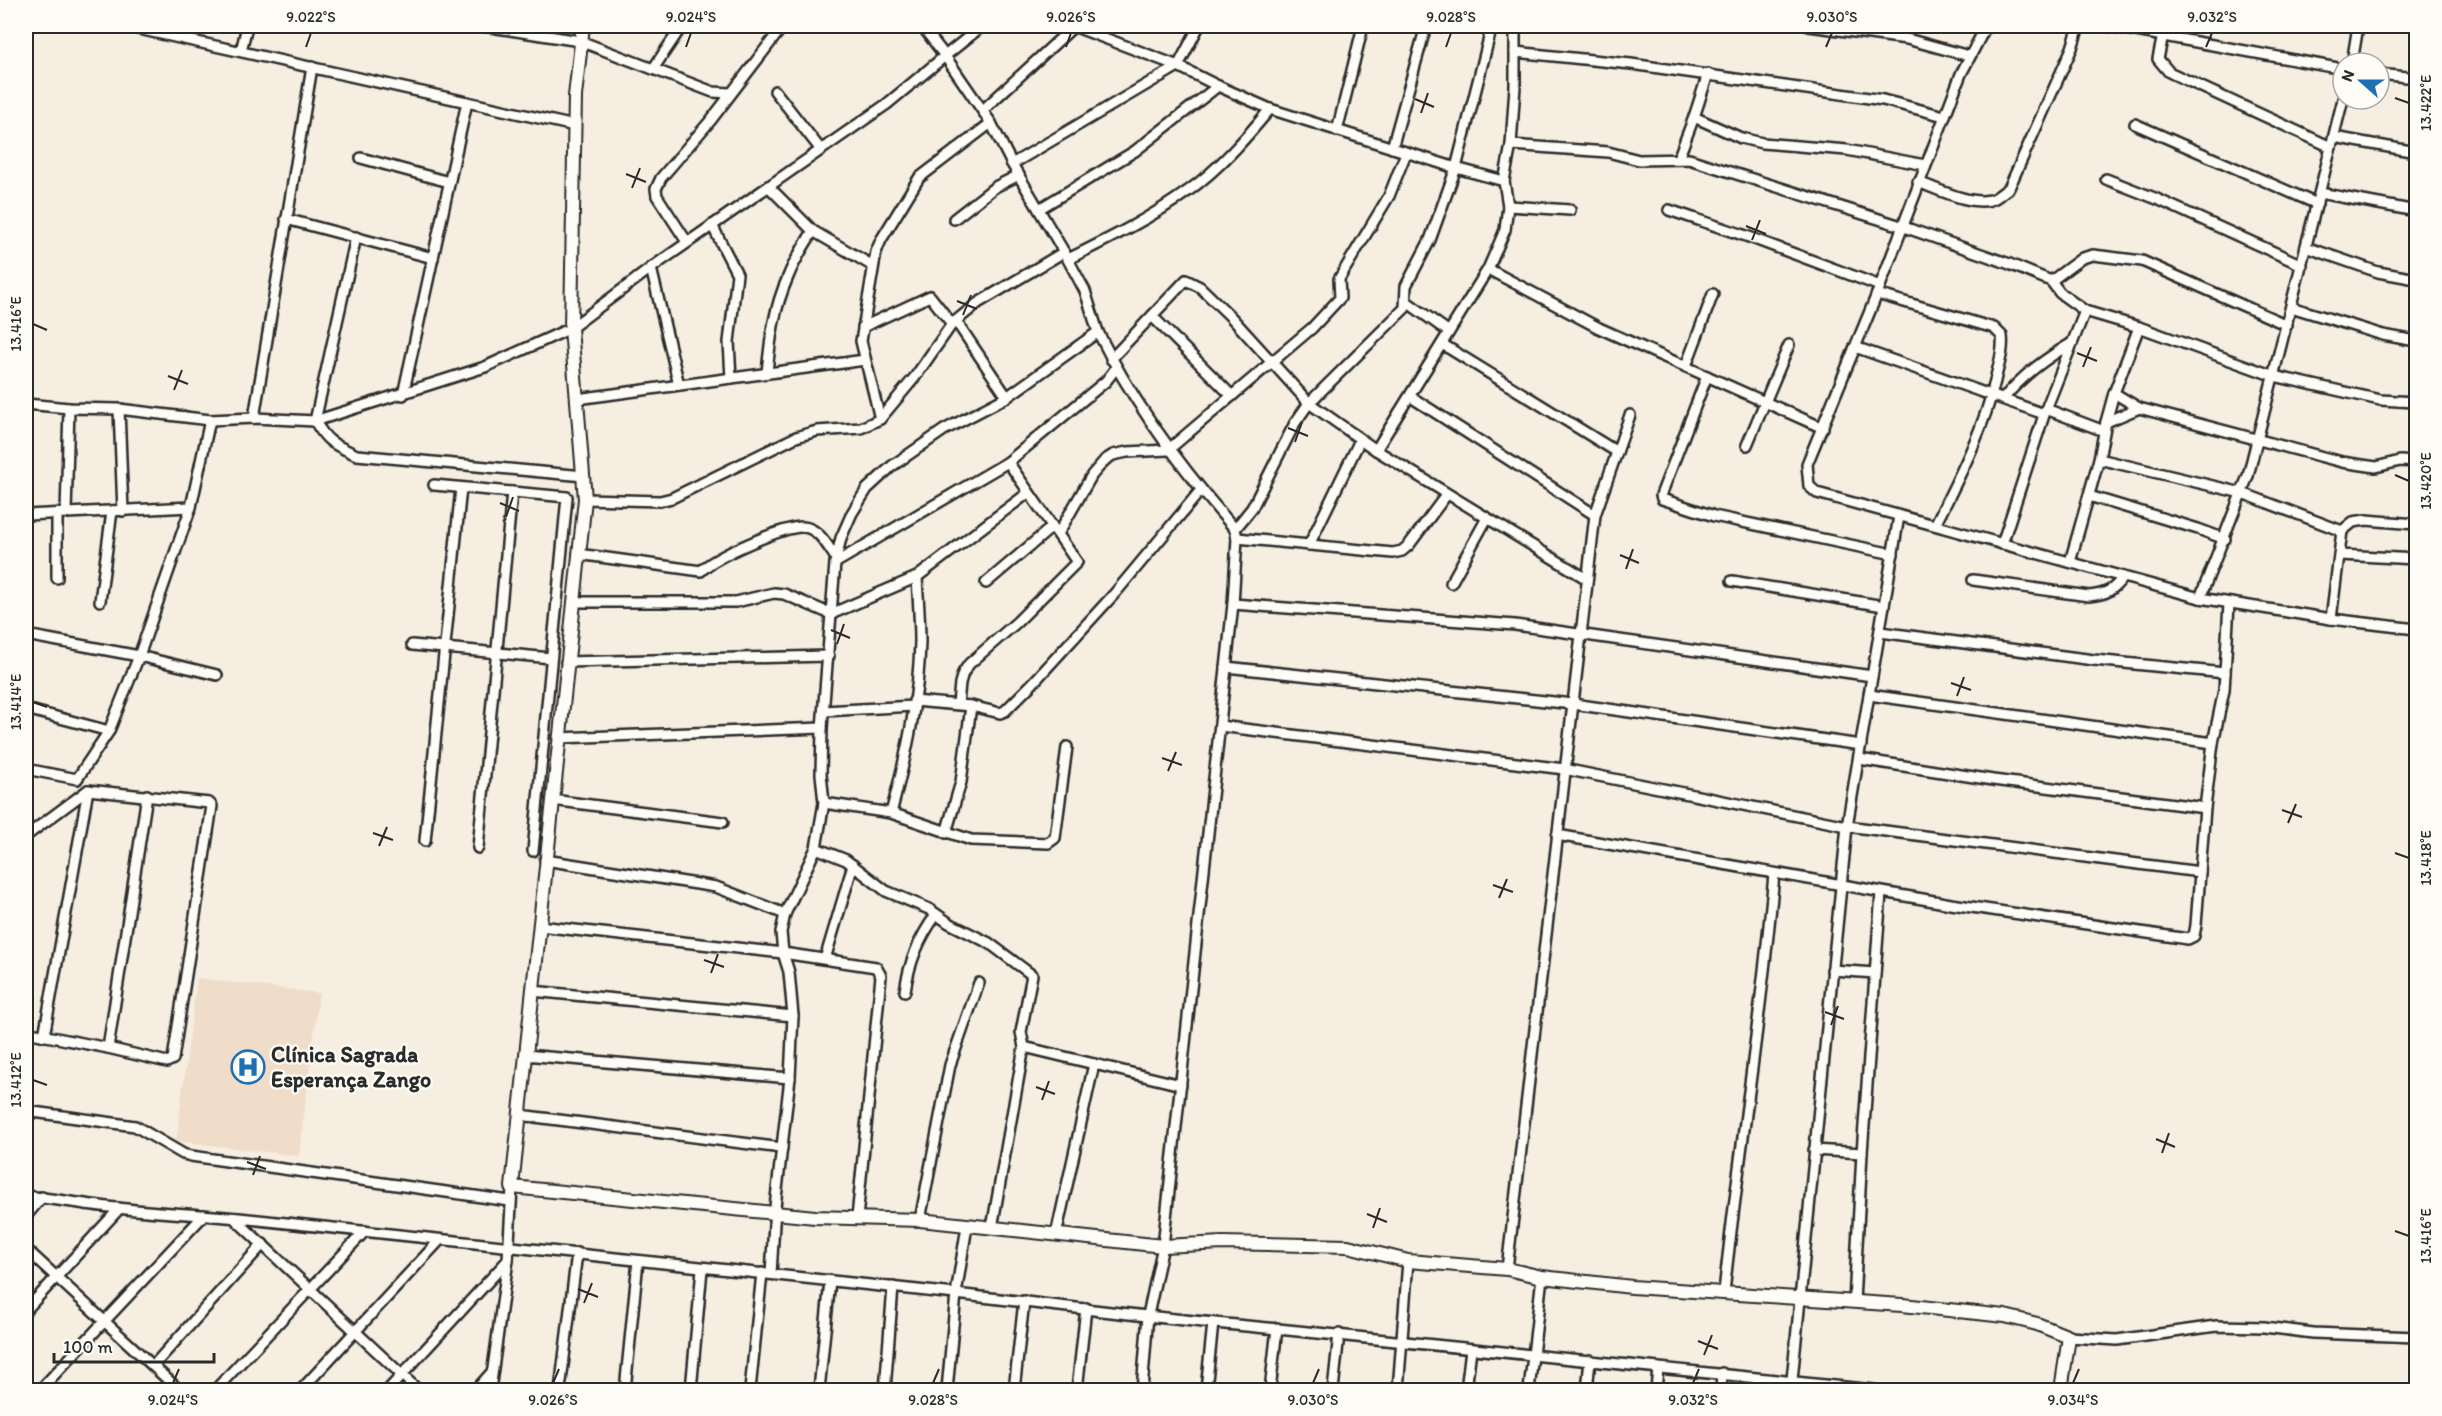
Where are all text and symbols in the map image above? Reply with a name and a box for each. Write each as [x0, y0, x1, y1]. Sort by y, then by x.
text: 9.022°S [286, 8, 336, 26]
text: 9.024°S [666, 8, 716, 26]
text: 9.026°S [1046, 8, 1096, 26]
text: 9.028°S [1426, 8, 1476, 26]
text: 9.030°S [1806, 8, 1858, 26]
text: 9.032°S [2187, 8, 2237, 26]
north arrow [2331, 51, 2391, 111]
text: N [2337, 67, 2358, 84]
text: 13.422°E [2417, 75, 2435, 131]
text: 13.416°E [7, 296, 25, 352]
text: 13.420°E [2417, 452, 2435, 510]
text: 13.414°E [7, 674, 25, 730]
text: 13.418°E [2417, 830, 2435, 886]
place label: Clínica Sagrada Esperança Zango [271, 1041, 431, 1093]
hospital icon: Clínica Sagrada Esperança Zango [230, 1049, 266, 1085]
text: 13.412°E [7, 1052, 25, 1108]
text: 13.416°E [2417, 1208, 2435, 1264]
scale bar [54, 1326, 214, 1364]
text: 100 m [63, 1336, 113, 1358]
text: 9.024°S [148, 1391, 198, 1409]
text: 9.026°S [528, 1391, 578, 1409]
text: 9.028°S [908, 1391, 958, 1409]
text: 9.030°S [1287, 1391, 1339, 1409]
text: 9.032°S [1668, 1391, 1718, 1409]
text: 9.034°S [2048, 1391, 2098, 1409]

